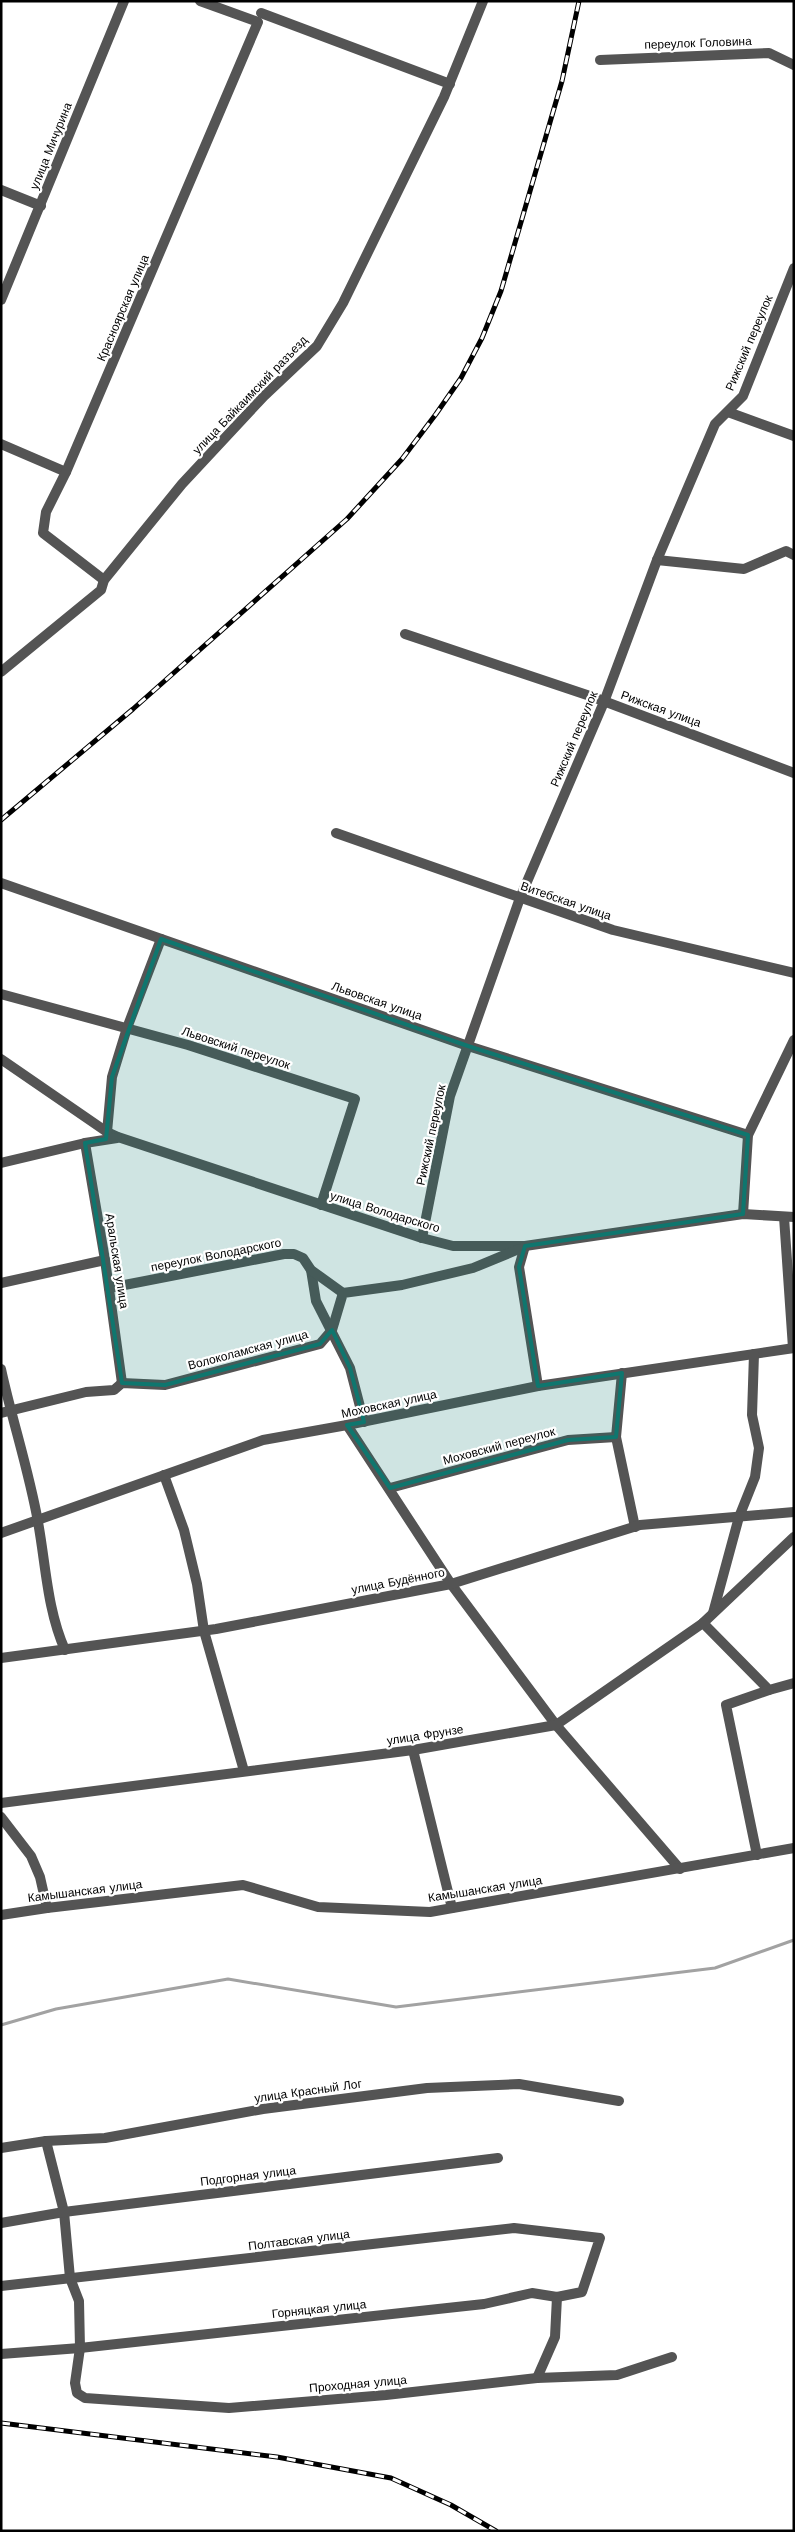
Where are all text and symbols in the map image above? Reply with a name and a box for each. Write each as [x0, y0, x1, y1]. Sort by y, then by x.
street label: переулок Головина [644, 34, 752, 52]
street label: улица Мичурина [27, 100, 75, 192]
street label: Красноярская улица [94, 252, 152, 363]
street label: Рижский переулок [722, 292, 776, 393]
street label: улица Байкаимский разъезд [190, 333, 310, 457]
street label: Рижский переулок [547, 688, 601, 789]
street label: Рижская улица [619, 688, 703, 730]
street label: Витебская улица [519, 879, 614, 923]
street label: Львовская улица [330, 979, 425, 1023]
street label: Львовский переулок [180, 1024, 293, 1072]
street label: Рижский переулок [413, 1083, 449, 1187]
street label: улица Володарского [328, 1189, 442, 1235]
street label: Аральская улица [103, 1212, 132, 1310]
street label: переулок Володарского [150, 1235, 283, 1275]
street label: Волоколамская улица [186, 1327, 310, 1373]
street label: Моховская улица [340, 1387, 438, 1421]
street label: Моховский переулок [441, 1424, 557, 1468]
street label: улица Будённого [350, 1565, 446, 1597]
street label: улица Фрунзе [386, 1722, 465, 1748]
street label: Камышанская улица [427, 1873, 543, 1905]
street label: Камышанская улица [27, 1877, 143, 1905]
street label: улица Красный Лог [253, 2076, 363, 2105]
street label: Подгорная улица [199, 2163, 297, 2189]
street label: Полтавская улица [247, 2227, 351, 2253]
street label: Горняцкая улица [271, 2297, 367, 2321]
street label: Проходная улица [309, 2373, 408, 2395]

